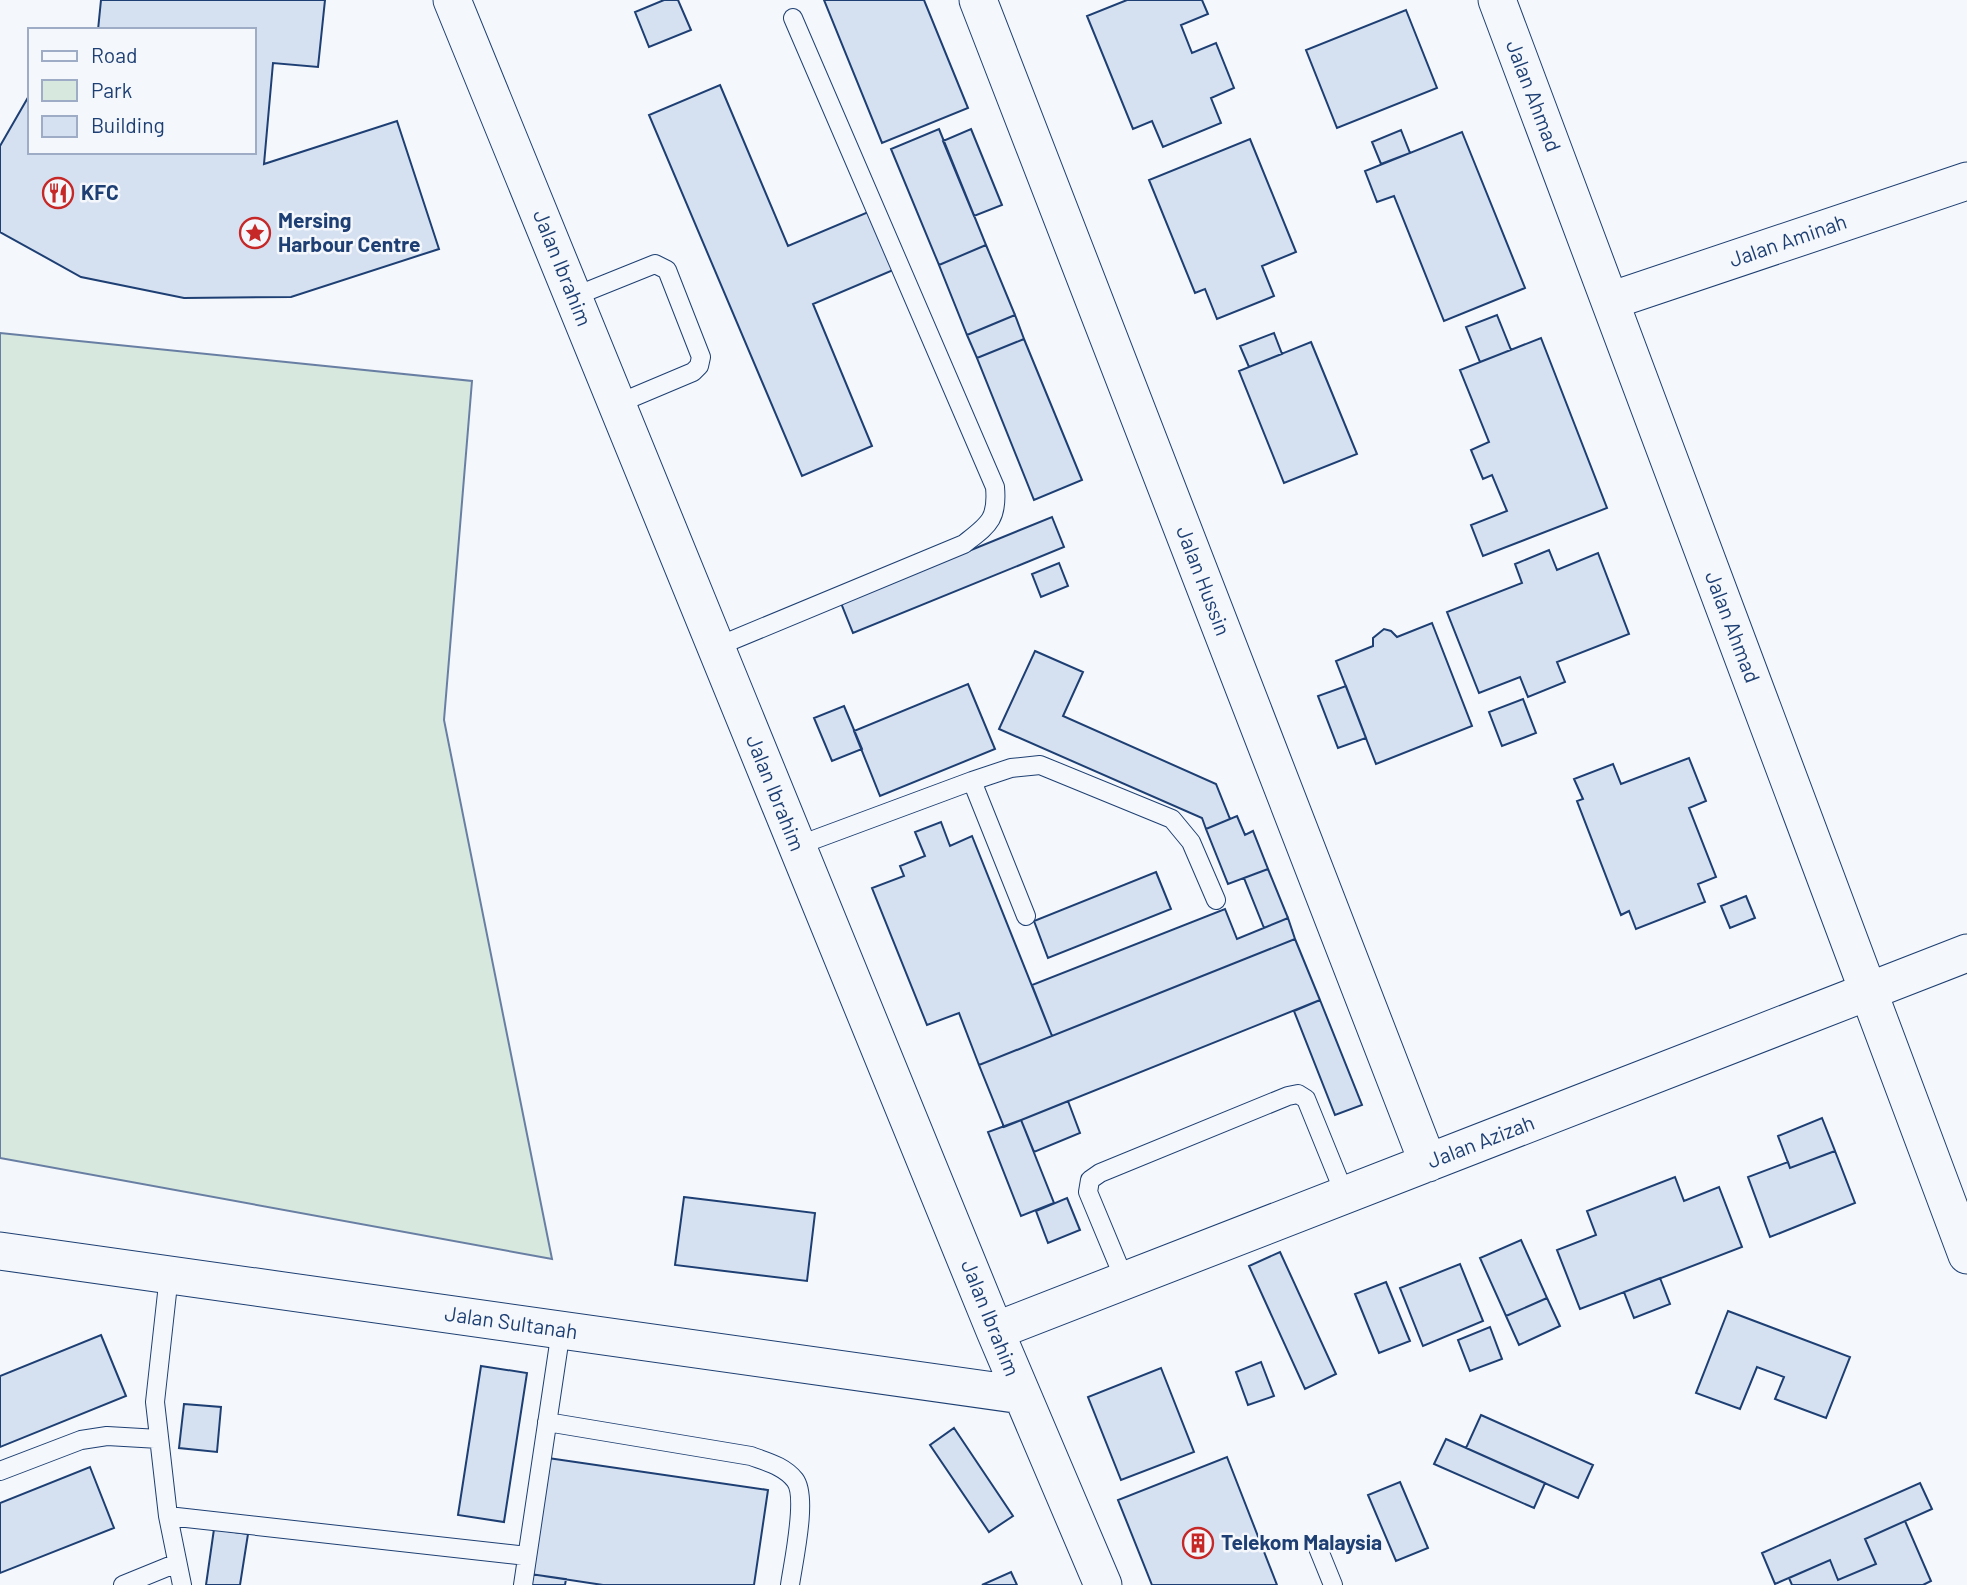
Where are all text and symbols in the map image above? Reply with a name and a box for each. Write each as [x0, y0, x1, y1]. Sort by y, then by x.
legend [28, 28, 256, 154]
street label: Jalan Ahmad [1502, 36, 1567, 155]
text: Road [91, 42, 137, 67]
text: Park [91, 77, 132, 102]
text: Building [91, 112, 165, 137]
restaurant icon: KFC [41, 176, 75, 210]
place label: KFC [81, 179, 119, 204]
street label: Jalan Ibrahim [529, 206, 598, 329]
place label: Mersing Harbour Centre [278, 207, 420, 256]
street label: Jalan Aminah [1725, 208, 1850, 271]
place icon: Mersing Harbour Centre [238, 216, 272, 250]
street label: Jalan Hussin [1172, 522, 1237, 639]
street label: Jalan Ahmad [1701, 567, 1766, 686]
street label: Jalan Ibrahim [742, 731, 811, 854]
street label: Jalan Azizah [1423, 1109, 1538, 1172]
street label: Jalan Ibrahim [957, 1256, 1026, 1379]
street label: Jalan Sultanah [443, 1300, 579, 1343]
building icon: Telekom Malaysia [1181, 1526, 1215, 1560]
place label: Telekom Malaysia [1221, 1529, 1382, 1554]

